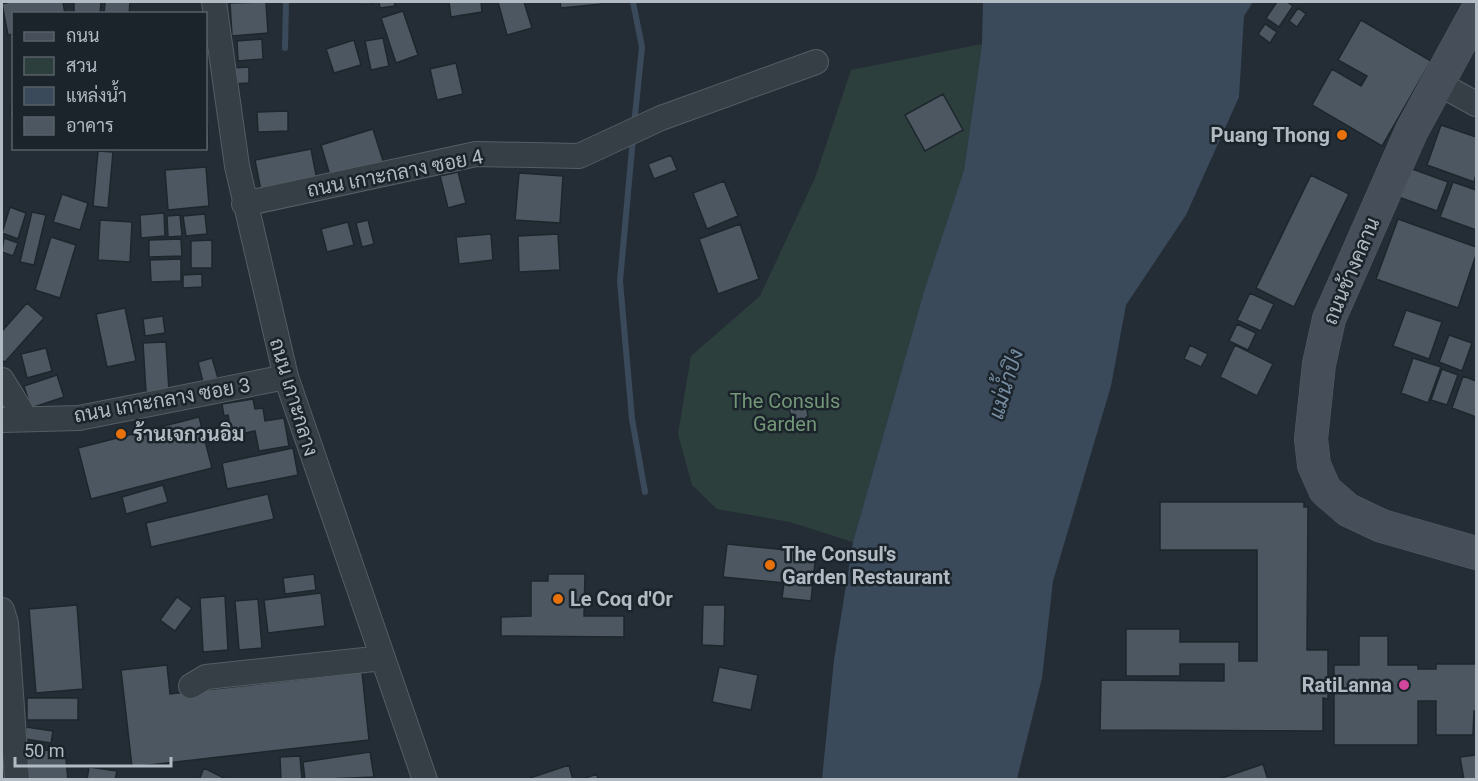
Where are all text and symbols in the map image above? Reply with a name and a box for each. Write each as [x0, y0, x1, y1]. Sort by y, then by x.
legend [12, 12, 207, 150]
text: ถนน [66, 25, 99, 46]
text: สวน [66, 55, 97, 76]
text: แหล่งน้ำ [66, 80, 127, 106]
text: อาคาร [66, 115, 114, 136]
place label: Puang Thong [1211, 123, 1330, 147]
marker: Puang Thong [1335, 128, 1349, 142]
street label: ถนน เกาะกลาง ซอย 4 [305, 144, 485, 202]
street label: ถนนช้างคลาน [1318, 214, 1384, 328]
street label: ถนน เกาะกลาง [265, 335, 323, 459]
water label: แม่น้ำปิง [978, 344, 1028, 422]
street label: ถนน เกาะกลาง ซอย 3 [72, 373, 252, 427]
park label: The Consuls Garden [730, 389, 840, 436]
place label: ร้านเจกวนอิม [133, 421, 244, 446]
marker: ร้านเจกวนอิม [114, 427, 128, 441]
place label: The Consul's Garden Restaurant [782, 542, 950, 589]
marker: The Consul's Garden Restaurant [763, 558, 777, 572]
place label: Le Coq d'Or [570, 587, 673, 611]
marker: Le Coq d'Or [551, 592, 565, 606]
place label: RatiLanna [1302, 673, 1392, 697]
marker: RatiLanna [1397, 678, 1411, 692]
scale bar [15, 730, 171, 768]
text: 50 m [24, 740, 64, 761]

